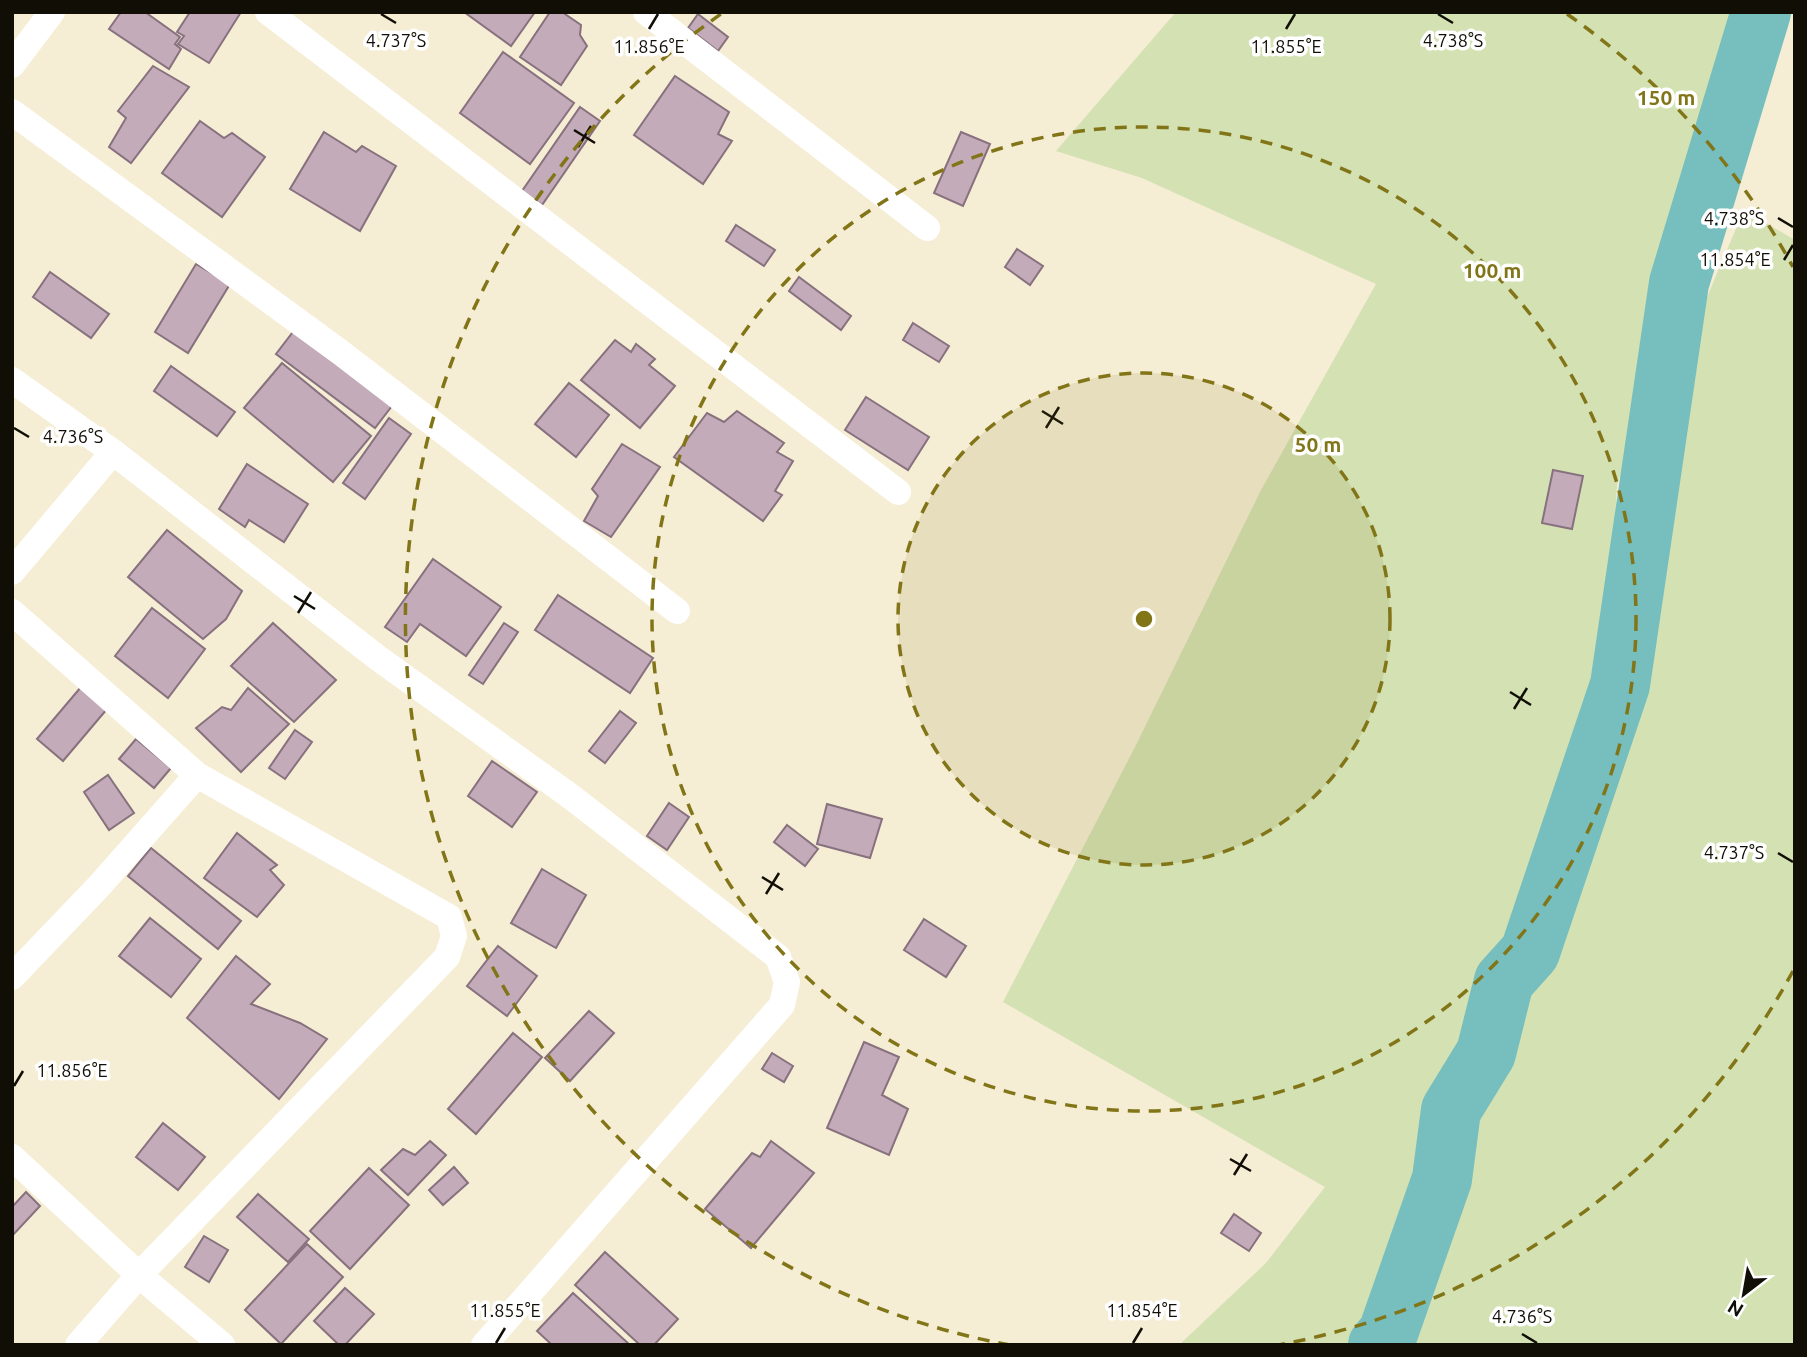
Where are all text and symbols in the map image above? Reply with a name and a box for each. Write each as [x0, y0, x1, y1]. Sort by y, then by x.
text: 4.737°S [366, 30, 426, 50]
text: 4.738°S [1423, 30, 1483, 50]
text: 11.856°E [613, 36, 685, 56]
text: 11.855°E [1250, 36, 1322, 56]
text: 150 m [1637, 85, 1695, 109]
text: 4.738°S [1704, 208, 1764, 228]
text: 11.854°E [1699, 249, 1771, 269]
text: 100 m [1463, 258, 1521, 282]
text: 4.736°S [43, 426, 103, 446]
text: 50 m [1295, 432, 1341, 456]
centre of rings [1132, 607, 1156, 631]
text: 4.737°S [1704, 842, 1764, 862]
text: 11.856°E [36, 1060, 108, 1080]
north arrow [1709, 1259, 1779, 1329]
text: N [1723, 1295, 1747, 1322]
text: 11.855°E [469, 1300, 541, 1320]
text: 11.854°E [1106, 1300, 1178, 1320]
text: 4.736°S [1492, 1306, 1552, 1326]

